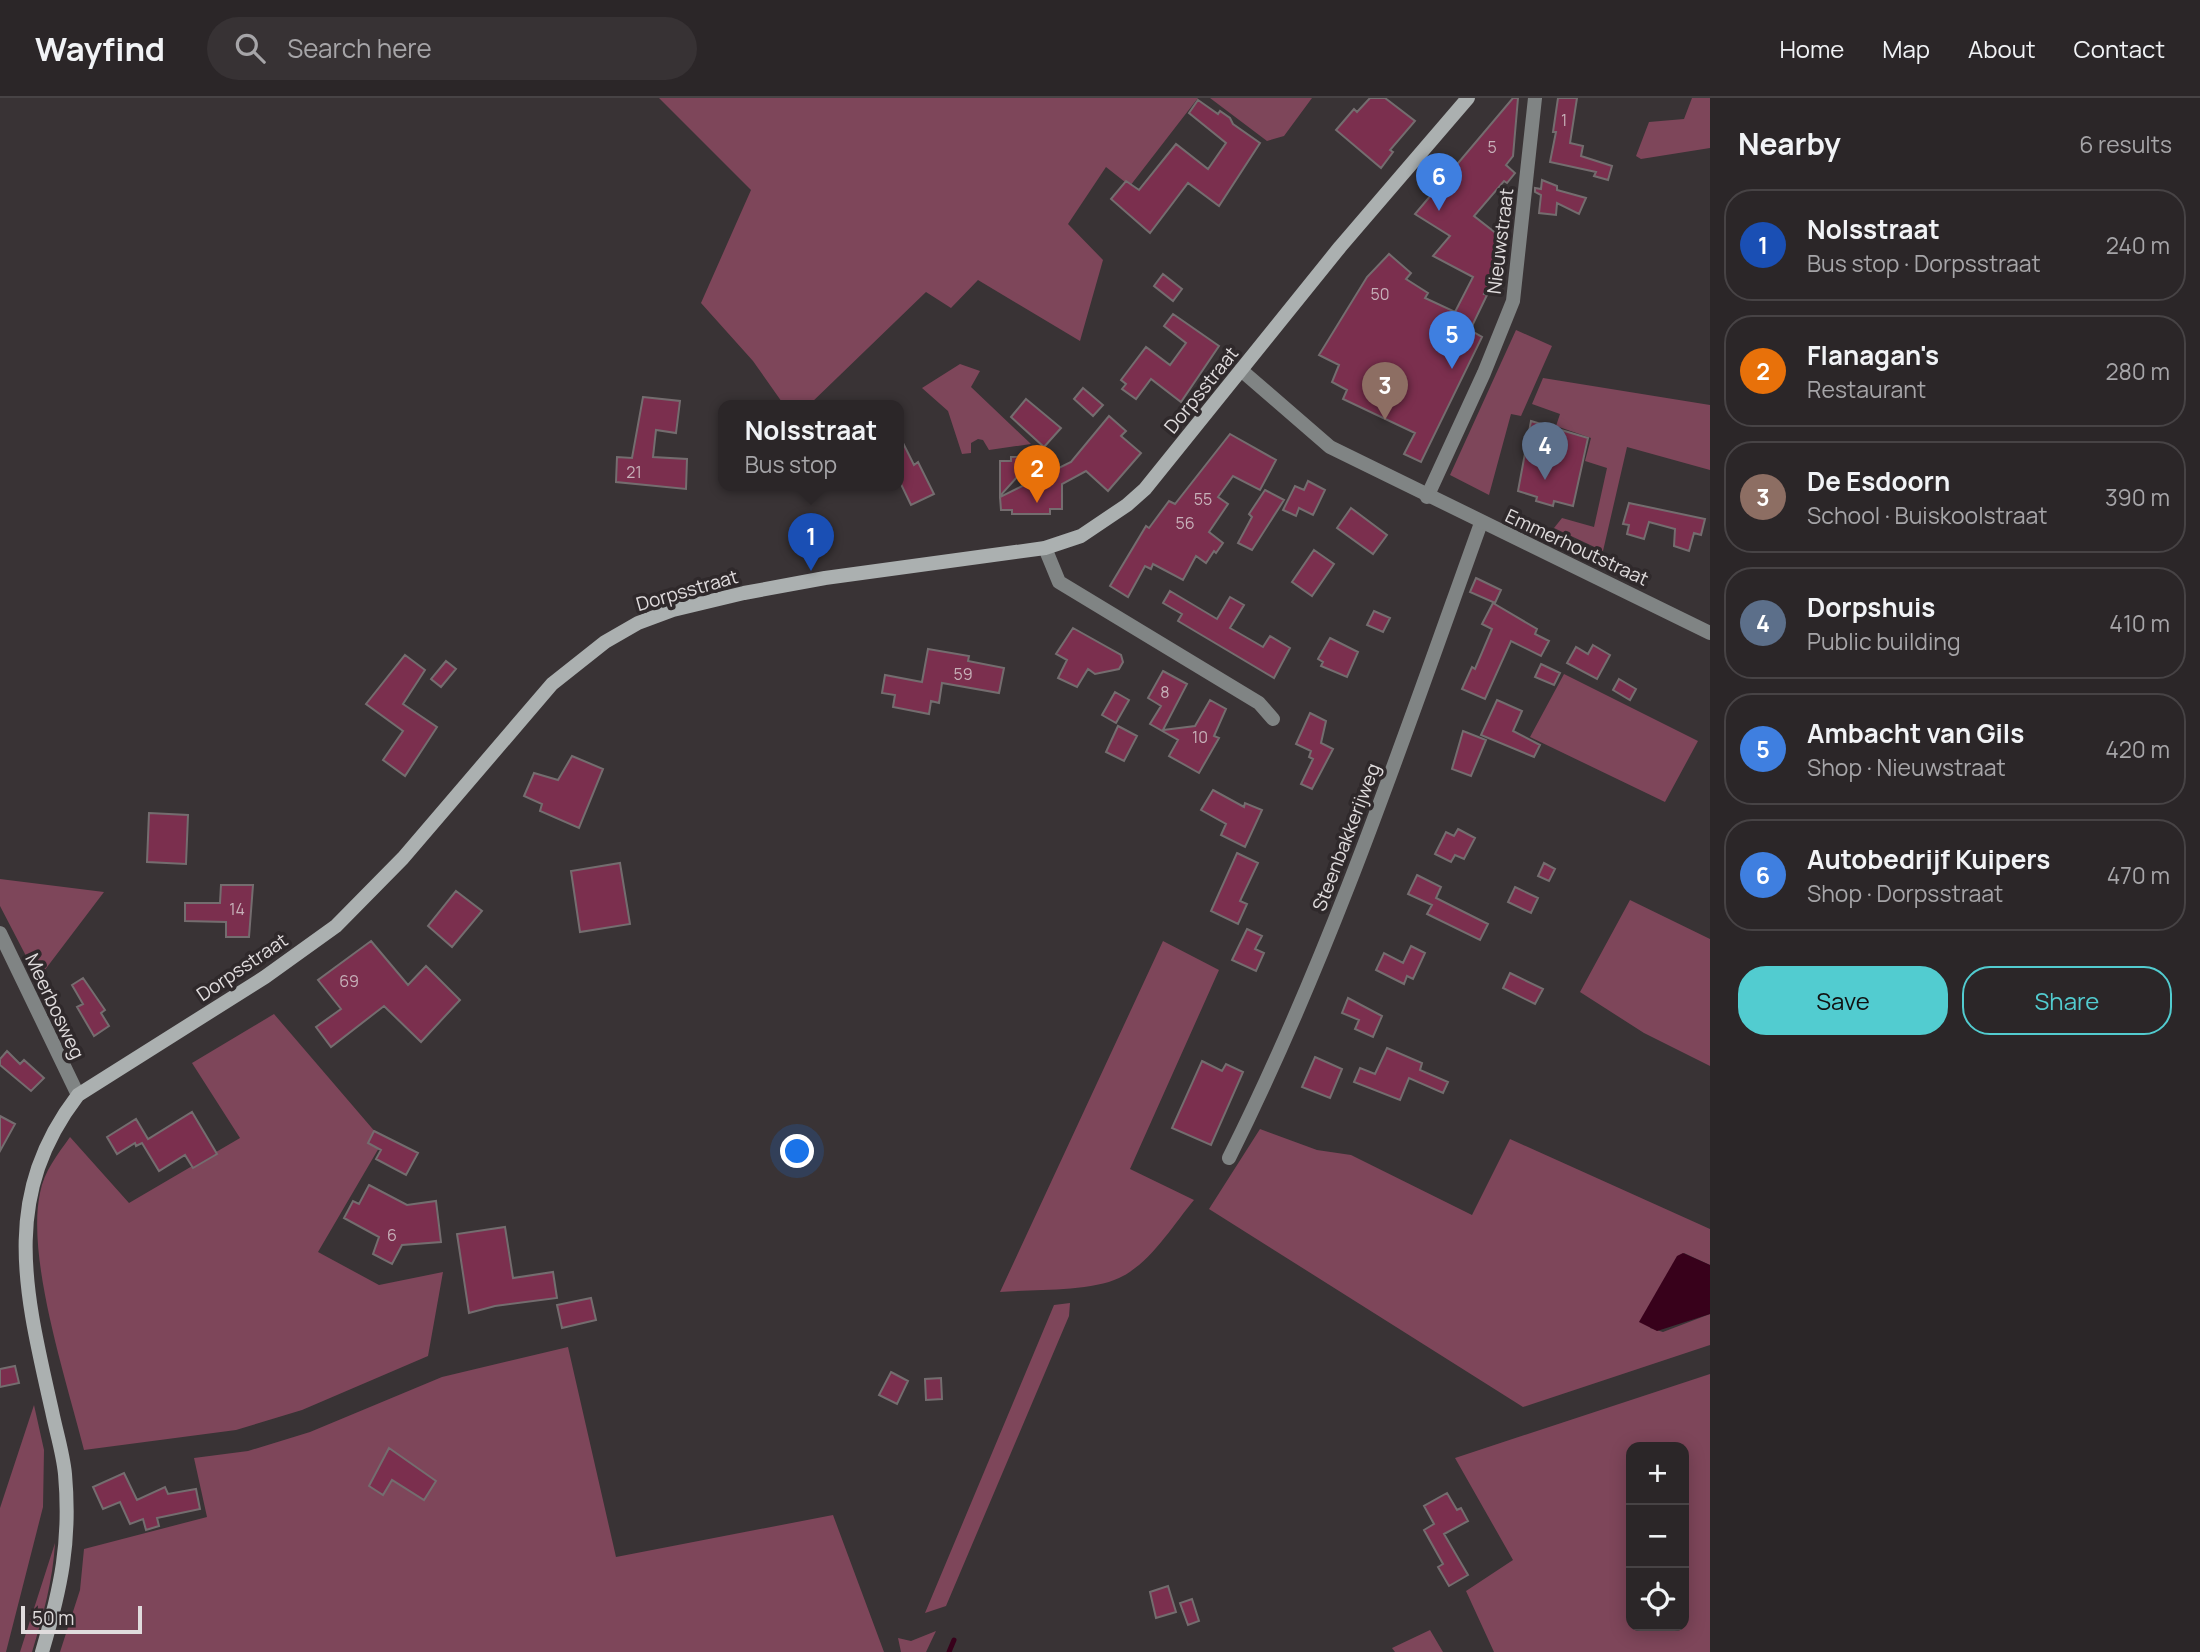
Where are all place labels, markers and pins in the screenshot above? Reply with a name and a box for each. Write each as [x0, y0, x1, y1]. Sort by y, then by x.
pin: 6 [1416, 153, 1462, 211]
pin: 5 [1429, 311, 1475, 369]
pin: 3 [1362, 362, 1408, 420]
pin: 4 [1522, 422, 1568, 480]
pin: 2 [1014, 445, 1060, 503]
pin: 1 [788, 513, 834, 571]

